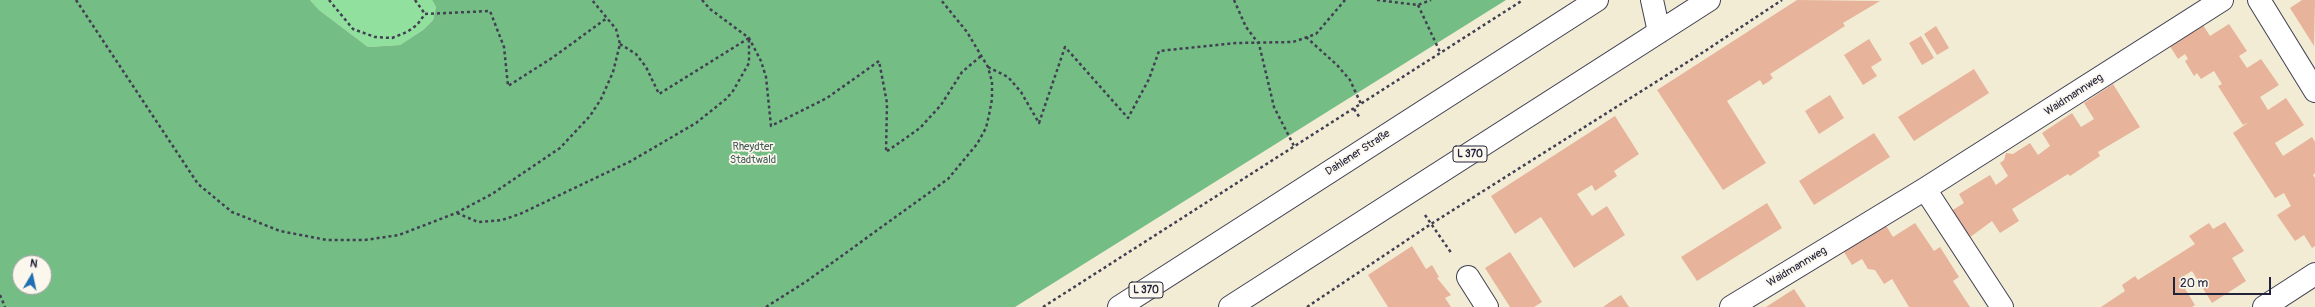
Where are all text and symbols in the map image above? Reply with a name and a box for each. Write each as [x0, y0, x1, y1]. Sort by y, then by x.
street label: Waidmannweg [2042, 71, 2106, 119]
street label: Dahlener Straße [1323, 127, 1393, 179]
park label: Rheydter Stadtwald [730, 140, 776, 166]
road number: L 370 [1453, 146, 1487, 162]
street label: Waidmannweg [1765, 244, 1829, 290]
north arrow [12, 255, 52, 295]
text: N [29, 257, 38, 271]
scale bar [2175, 269, 2273, 295]
text: 20 m [2180, 276, 2208, 291]
road number: L 370 [1129, 282, 1163, 298]

